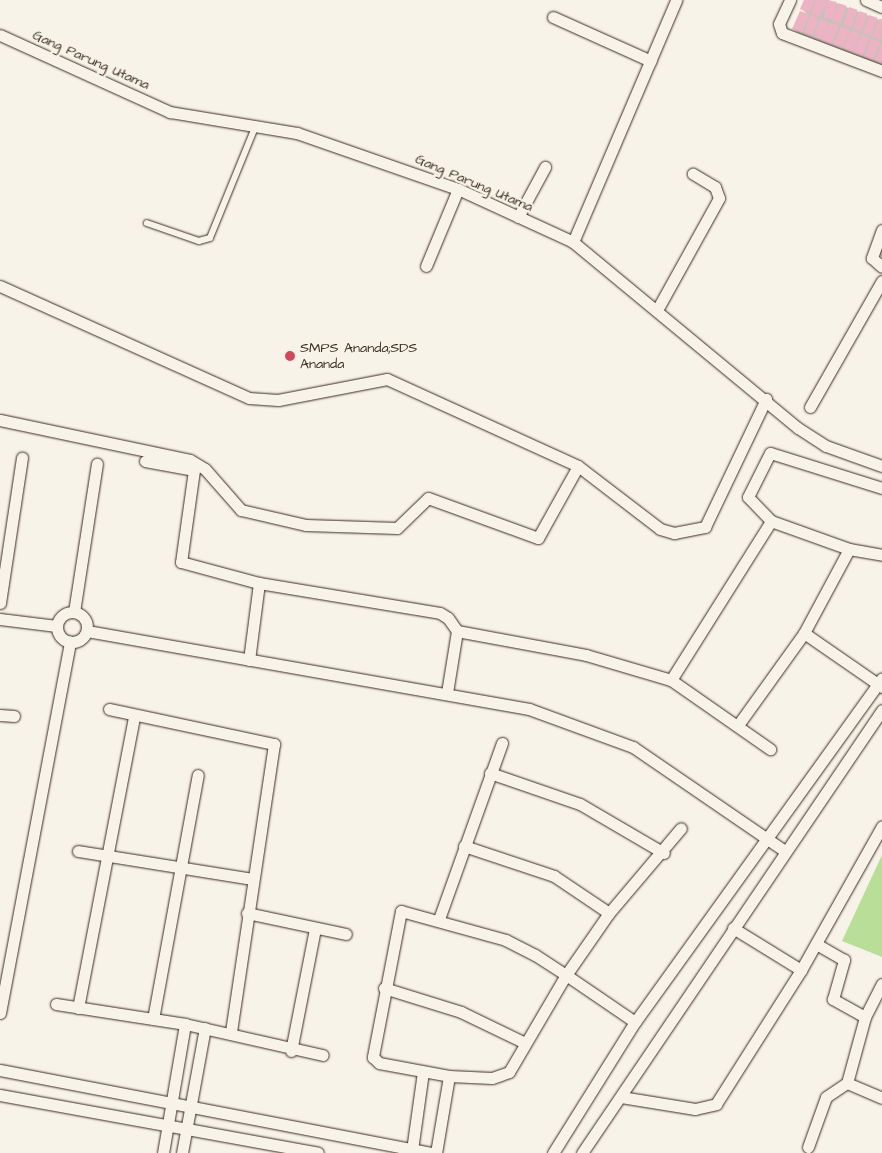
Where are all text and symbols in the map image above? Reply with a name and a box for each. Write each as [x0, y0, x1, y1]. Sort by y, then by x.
street label: Gang Parung Utama [30, 27, 152, 93]
street label: Gang Parung Utama [413, 151, 535, 215]
place label: SMPS Ananda;SDS Ananda [300, 340, 417, 372]
marker: SMPS Ananda;SDS Ananda [284, 350, 296, 362]

